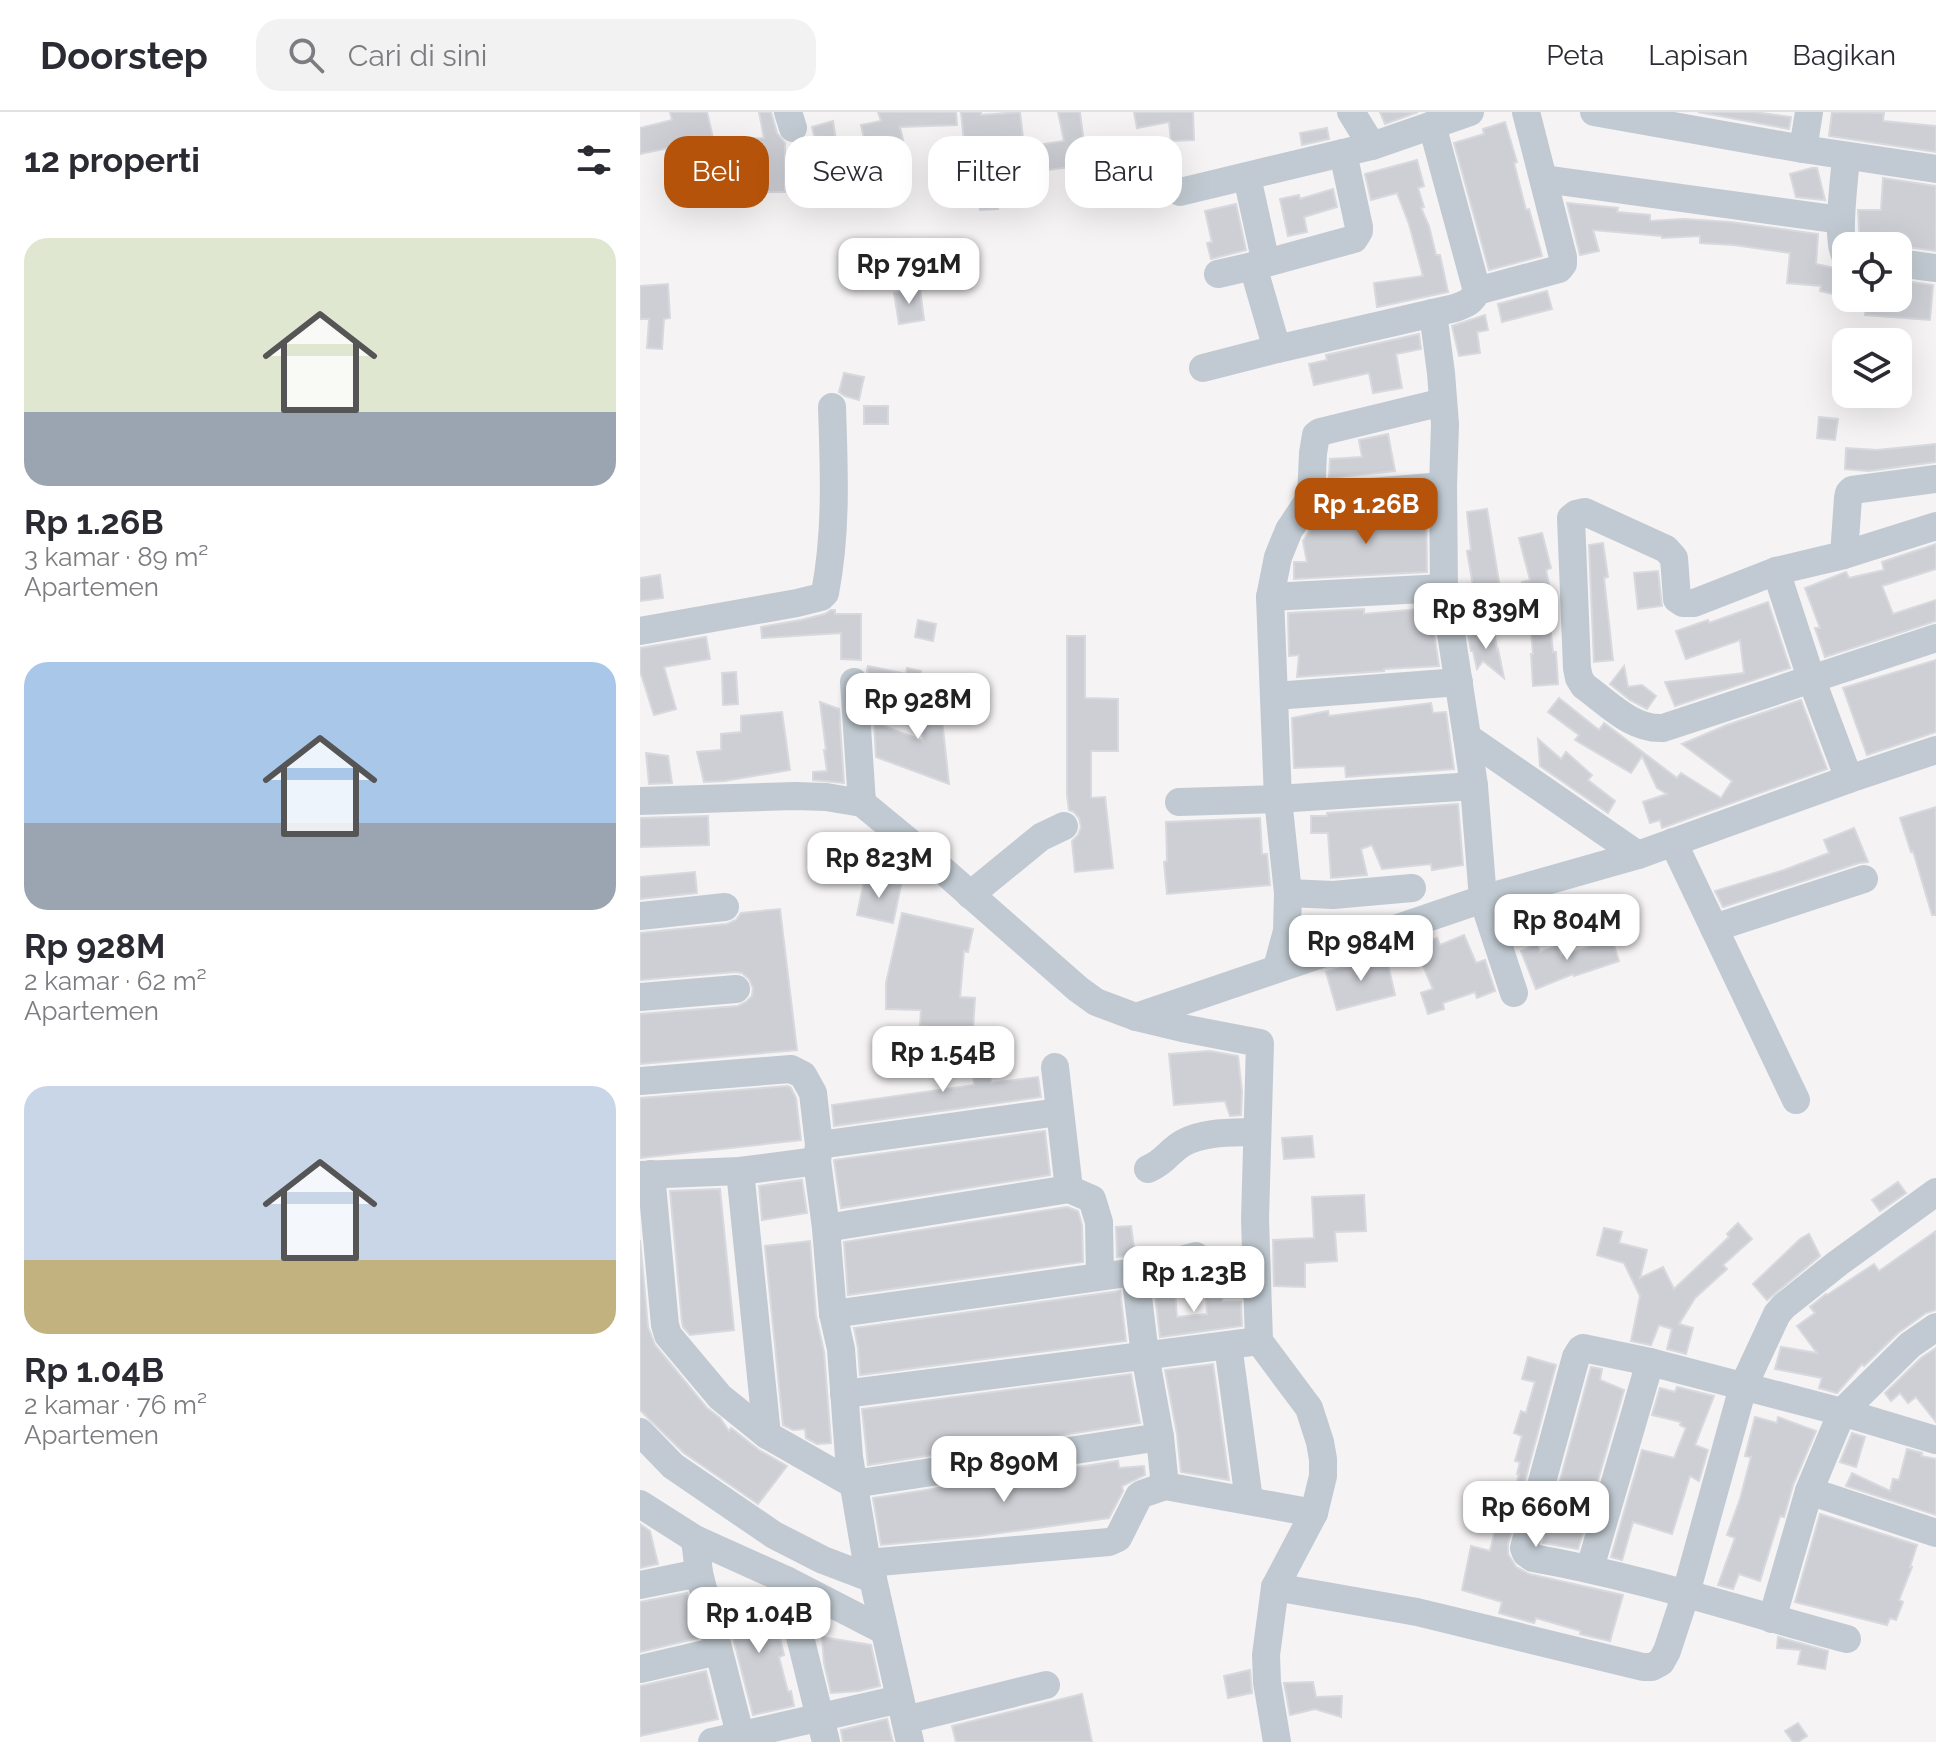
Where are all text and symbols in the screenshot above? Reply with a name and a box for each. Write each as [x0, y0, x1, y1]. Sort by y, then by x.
search box [256, 19, 816, 91]
text: Doorstep [40, 33, 208, 78]
icon: search [284, 33, 328, 77]
text: Cari di sini [348, 38, 487, 73]
text: Peta [1546, 39, 1604, 72]
text: Lapisan [1648, 39, 1748, 72]
text: Bagikan [1792, 39, 1896, 72]
chip: Beli [664, 136, 769, 208]
chip: Sewa [785, 136, 912, 208]
chip: Filter [928, 136, 1049, 208]
chip: Baru [1065, 136, 1182, 208]
icon: filters [572, 138, 616, 182]
text: 12 properti [24, 140, 200, 180]
map controls [1832, 232, 1912, 408]
button: locate [1832, 232, 1912, 312]
pin: Rp 791M [835, 238, 983, 306]
text: Rp 791M [856, 249, 962, 279]
icon: home [248, 290, 392, 434]
button: layers [1832, 328, 1912, 408]
pin: Rp 1.26B [1283, 478, 1449, 546]
text: Rp 1.26B [1313, 489, 1419, 519]
text: Rp 1.26B [24, 502, 164, 542]
text: 3 kamar · 89 m² [24, 542, 208, 572]
text: Apartemen [24, 572, 159, 602]
pin: Rp 839M [1412, 583, 1560, 651]
text: Rp 839M [1432, 594, 1540, 624]
pin: Rp 928M [844, 673, 992, 741]
text: Rp 928M [864, 684, 972, 714]
icon: home [248, 714, 392, 858]
pin: Rp 823M [805, 832, 953, 900]
text: Rp 823M [825, 843, 933, 873]
pin: Rp 804M [1493, 894, 1641, 962]
text: Rp 804M [1513, 905, 1621, 935]
pin: Rp 984M [1287, 915, 1435, 983]
text: Rp 928M [24, 926, 165, 966]
text: Rp 984M [1307, 926, 1415, 956]
text: 2 kamar · 62 m² [24, 966, 207, 996]
text: Apartemen [24, 996, 159, 1026]
pin: Rp 1.54B [860, 1026, 1026, 1094]
text: Rp 1.54B [890, 1037, 996, 1067]
icon: home [248, 1138, 392, 1282]
pin: Rp 1.23B [1111, 1246, 1277, 1314]
text: Rp 1.23B [1141, 1257, 1247, 1287]
text: Rp 1.04B [24, 1350, 164, 1390]
text: 2 kamar · 76 m² [24, 1390, 207, 1420]
text: Apartemen [24, 1420, 159, 1450]
pin: Rp 890M [930, 1436, 1078, 1504]
text: Rp 890M [949, 1447, 1059, 1477]
pin: Rp 660M [1462, 1481, 1610, 1549]
text: Rp 660M [1481, 1492, 1591, 1522]
pin: Rp 1.04B [676, 1587, 842, 1655]
text: Rp 1.04B [705, 1598, 813, 1628]

